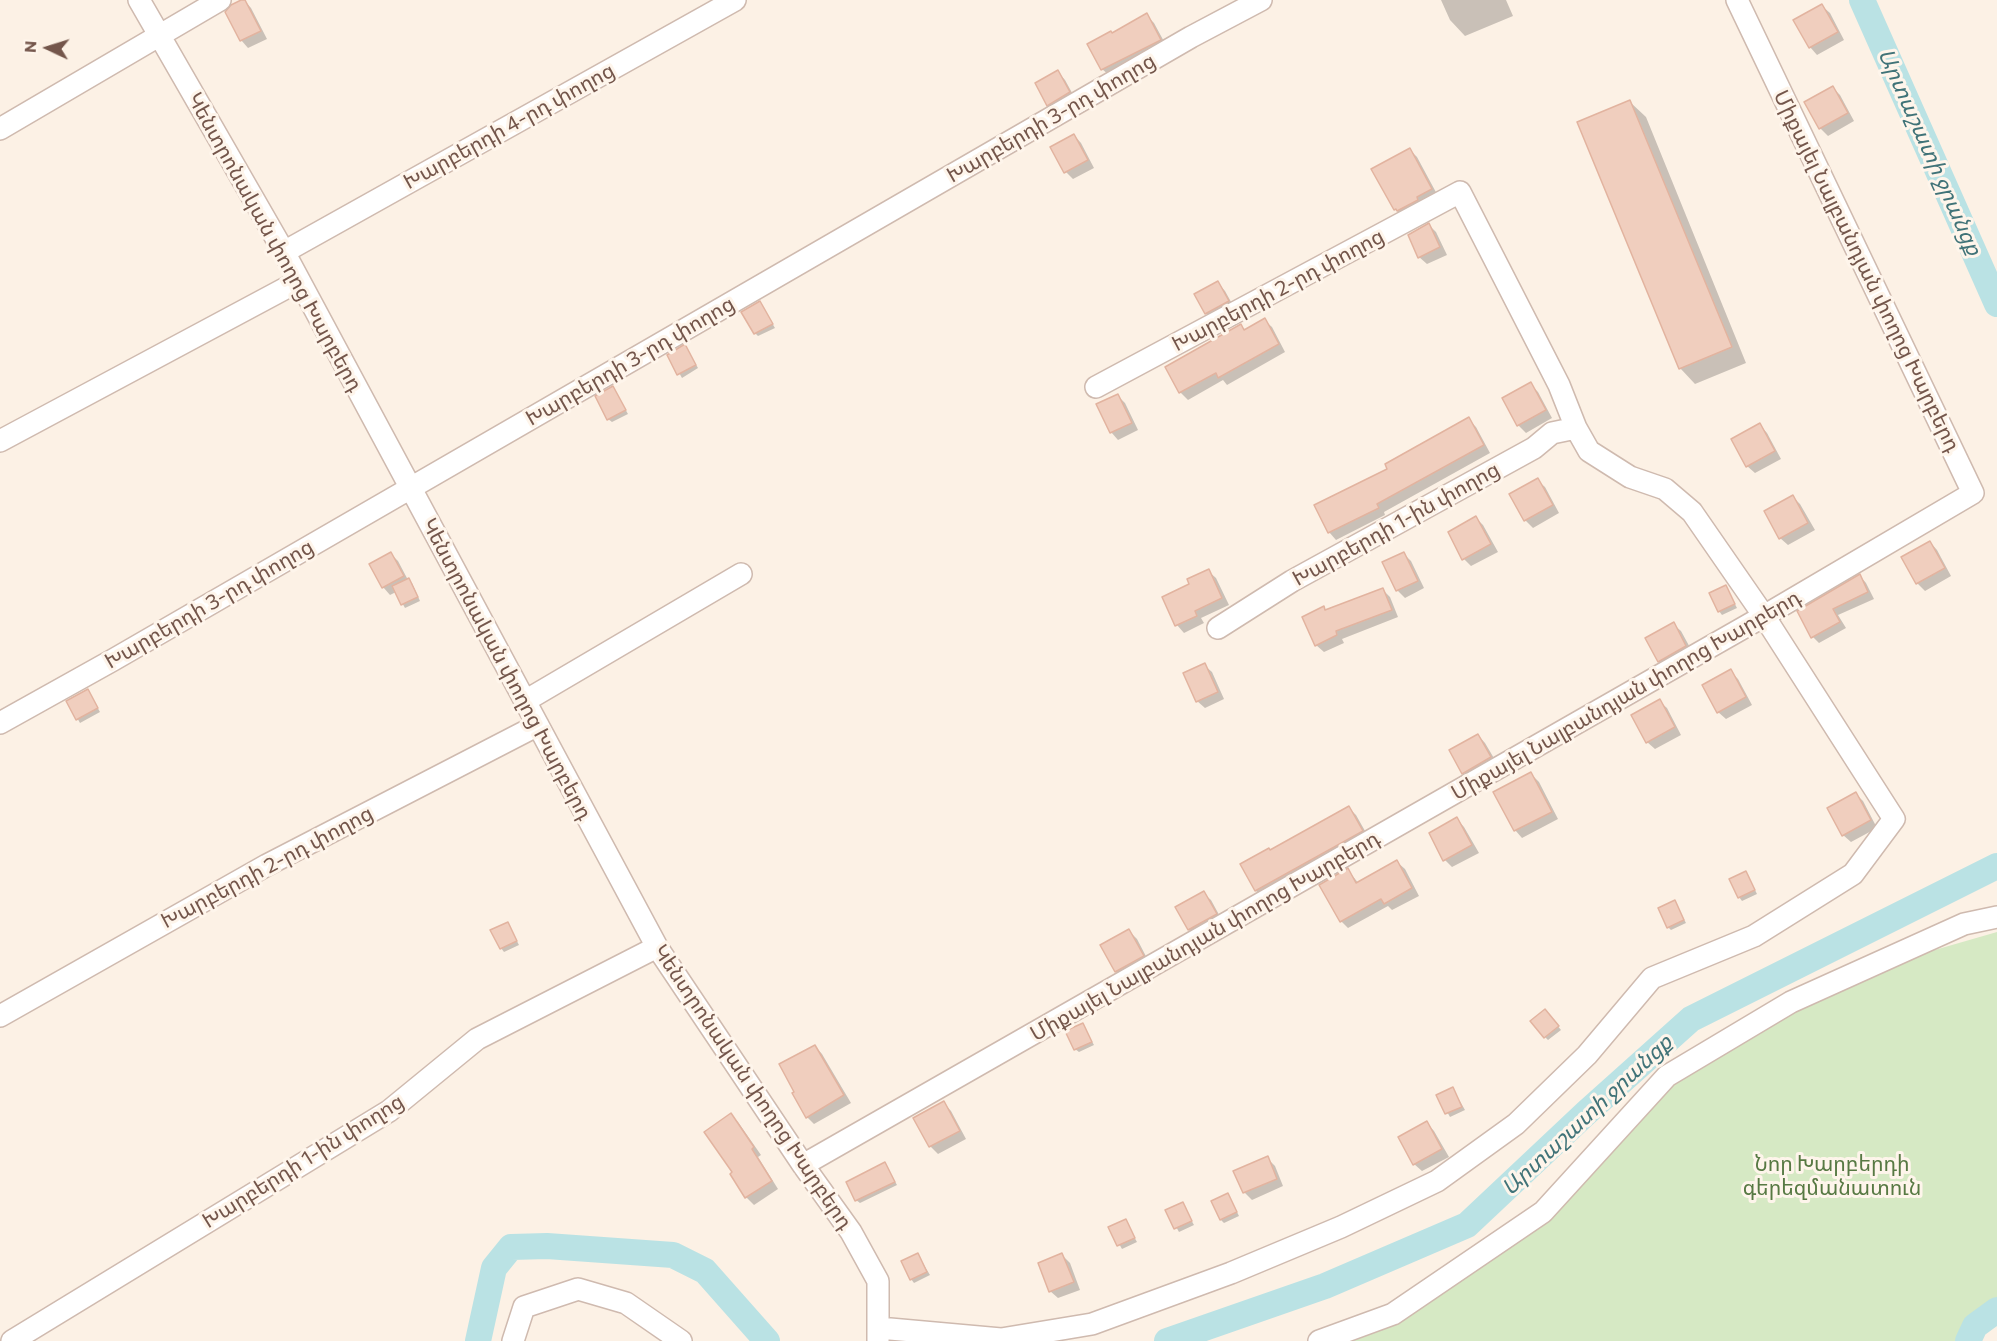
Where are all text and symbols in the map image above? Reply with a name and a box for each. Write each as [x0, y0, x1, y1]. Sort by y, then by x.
north arrow [18, 18, 78, 78]
text: N [20, 40, 39, 53]
water label: Արտաշատի ջրանցք [1872, 45, 1988, 259]
street label: Խարբերդի 3-րդ փողոց [942, 48, 1160, 188]
street label: Խարբերդի 4-րդ փողոց [399, 57, 619, 195]
street label: Միքայել Նալբանդյան փողոց Խարբերդ [1768, 86, 1966, 456]
street label: Կենտրոնական փողոց Խարբերդ [182, 88, 368, 396]
street label: Խարբերդի 2-րդ փողոց [1168, 223, 1388, 357]
street label: Խարբերդի 3-րդ փողոց [521, 291, 739, 431]
street label: Խարբերդի 1-ին փողոց [1288, 457, 1504, 591]
street label: Կենտրոնական փողոց Խարբերդ [416, 514, 598, 824]
street label: Խարբերդի 3-րդ փողոց [100, 534, 318, 674]
street label: Միքայել Նալբանդյան փողոց Խարբերդ [1447, 584, 1805, 806]
street label: Խարբերդի 2-րդ փողոց [157, 800, 377, 934]
street label: Միքայել Նալբանդյան փողոց Խարբերդ [1026, 825, 1384, 1047]
street label: Կենտրոնական փողոց Խարբերդ [648, 940, 858, 1234]
water label: Արտաշատի ջրանցք [1496, 1029, 1678, 1201]
street label: Խարբերդի 1-ին փողոց [198, 1089, 408, 1233]
park label: Նոր Խարբերդի գերեզմանատուն [1743, 1151, 1921, 1201]

